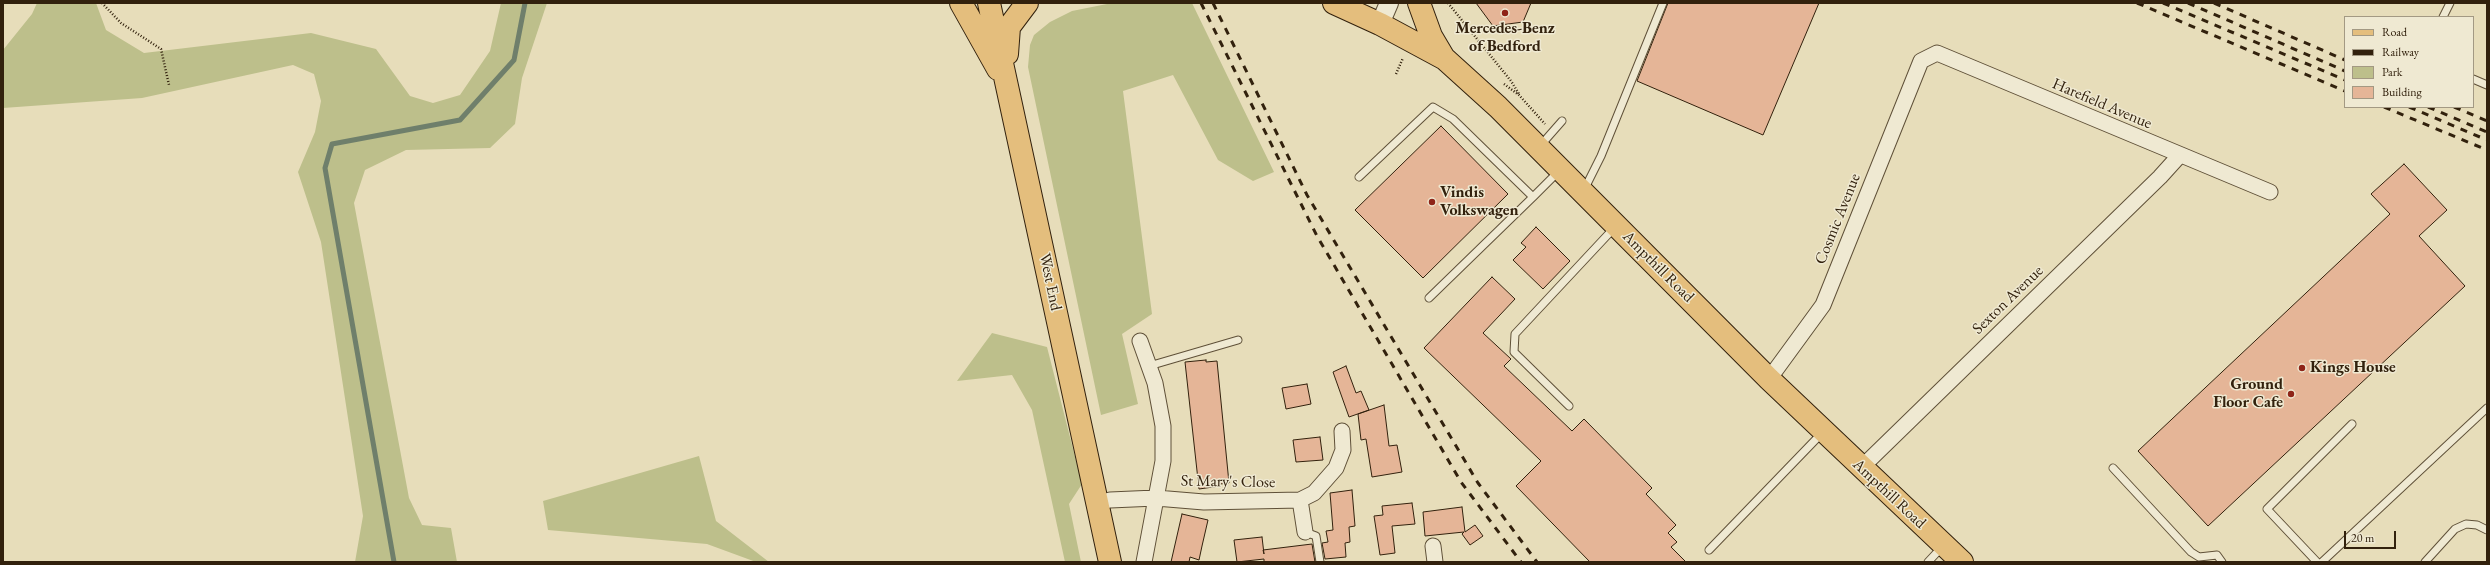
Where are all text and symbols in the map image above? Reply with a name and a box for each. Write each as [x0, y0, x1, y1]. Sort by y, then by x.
marker: Mercedes-Benz of Bedford [1500, 8, 1510, 18]
legend [2344, 16, 2474, 108]
place label: Mercedes-Benz of Bedford [1455, 19, 1555, 57]
text: Road [2382, 24, 2407, 40]
text: Railway [2382, 44, 2419, 60]
text: Park [2382, 64, 2402, 80]
street label: Harefield Avenue [2049, 74, 2155, 134]
text: Building [2382, 84, 2422, 100]
street label: Cosmic Avenue [1811, 171, 1865, 267]
place label: Vindis Volkswagen [1440, 183, 1519, 221]
marker: Vindis Volkswagen [1427, 197, 1437, 207]
street label: Ampthill Road [1618, 227, 1698, 307]
street label: West End [1035, 252, 1065, 312]
street label: Sexton Avenue [1969, 262, 2047, 338]
place label: Kings House [2310, 358, 2396, 378]
marker: Kings House [2297, 363, 2307, 373]
place label: Ground Floor Cafe [2213, 375, 2283, 413]
marker: Ground Floor Cafe [2286, 389, 2296, 399]
street label: Ampthill Road [1848, 455, 1930, 533]
street label: St Mary's Close [1181, 472, 1275, 492]
scale bar [2346, 523, 2398, 549]
text: 20 m [2351, 530, 2374, 546]

